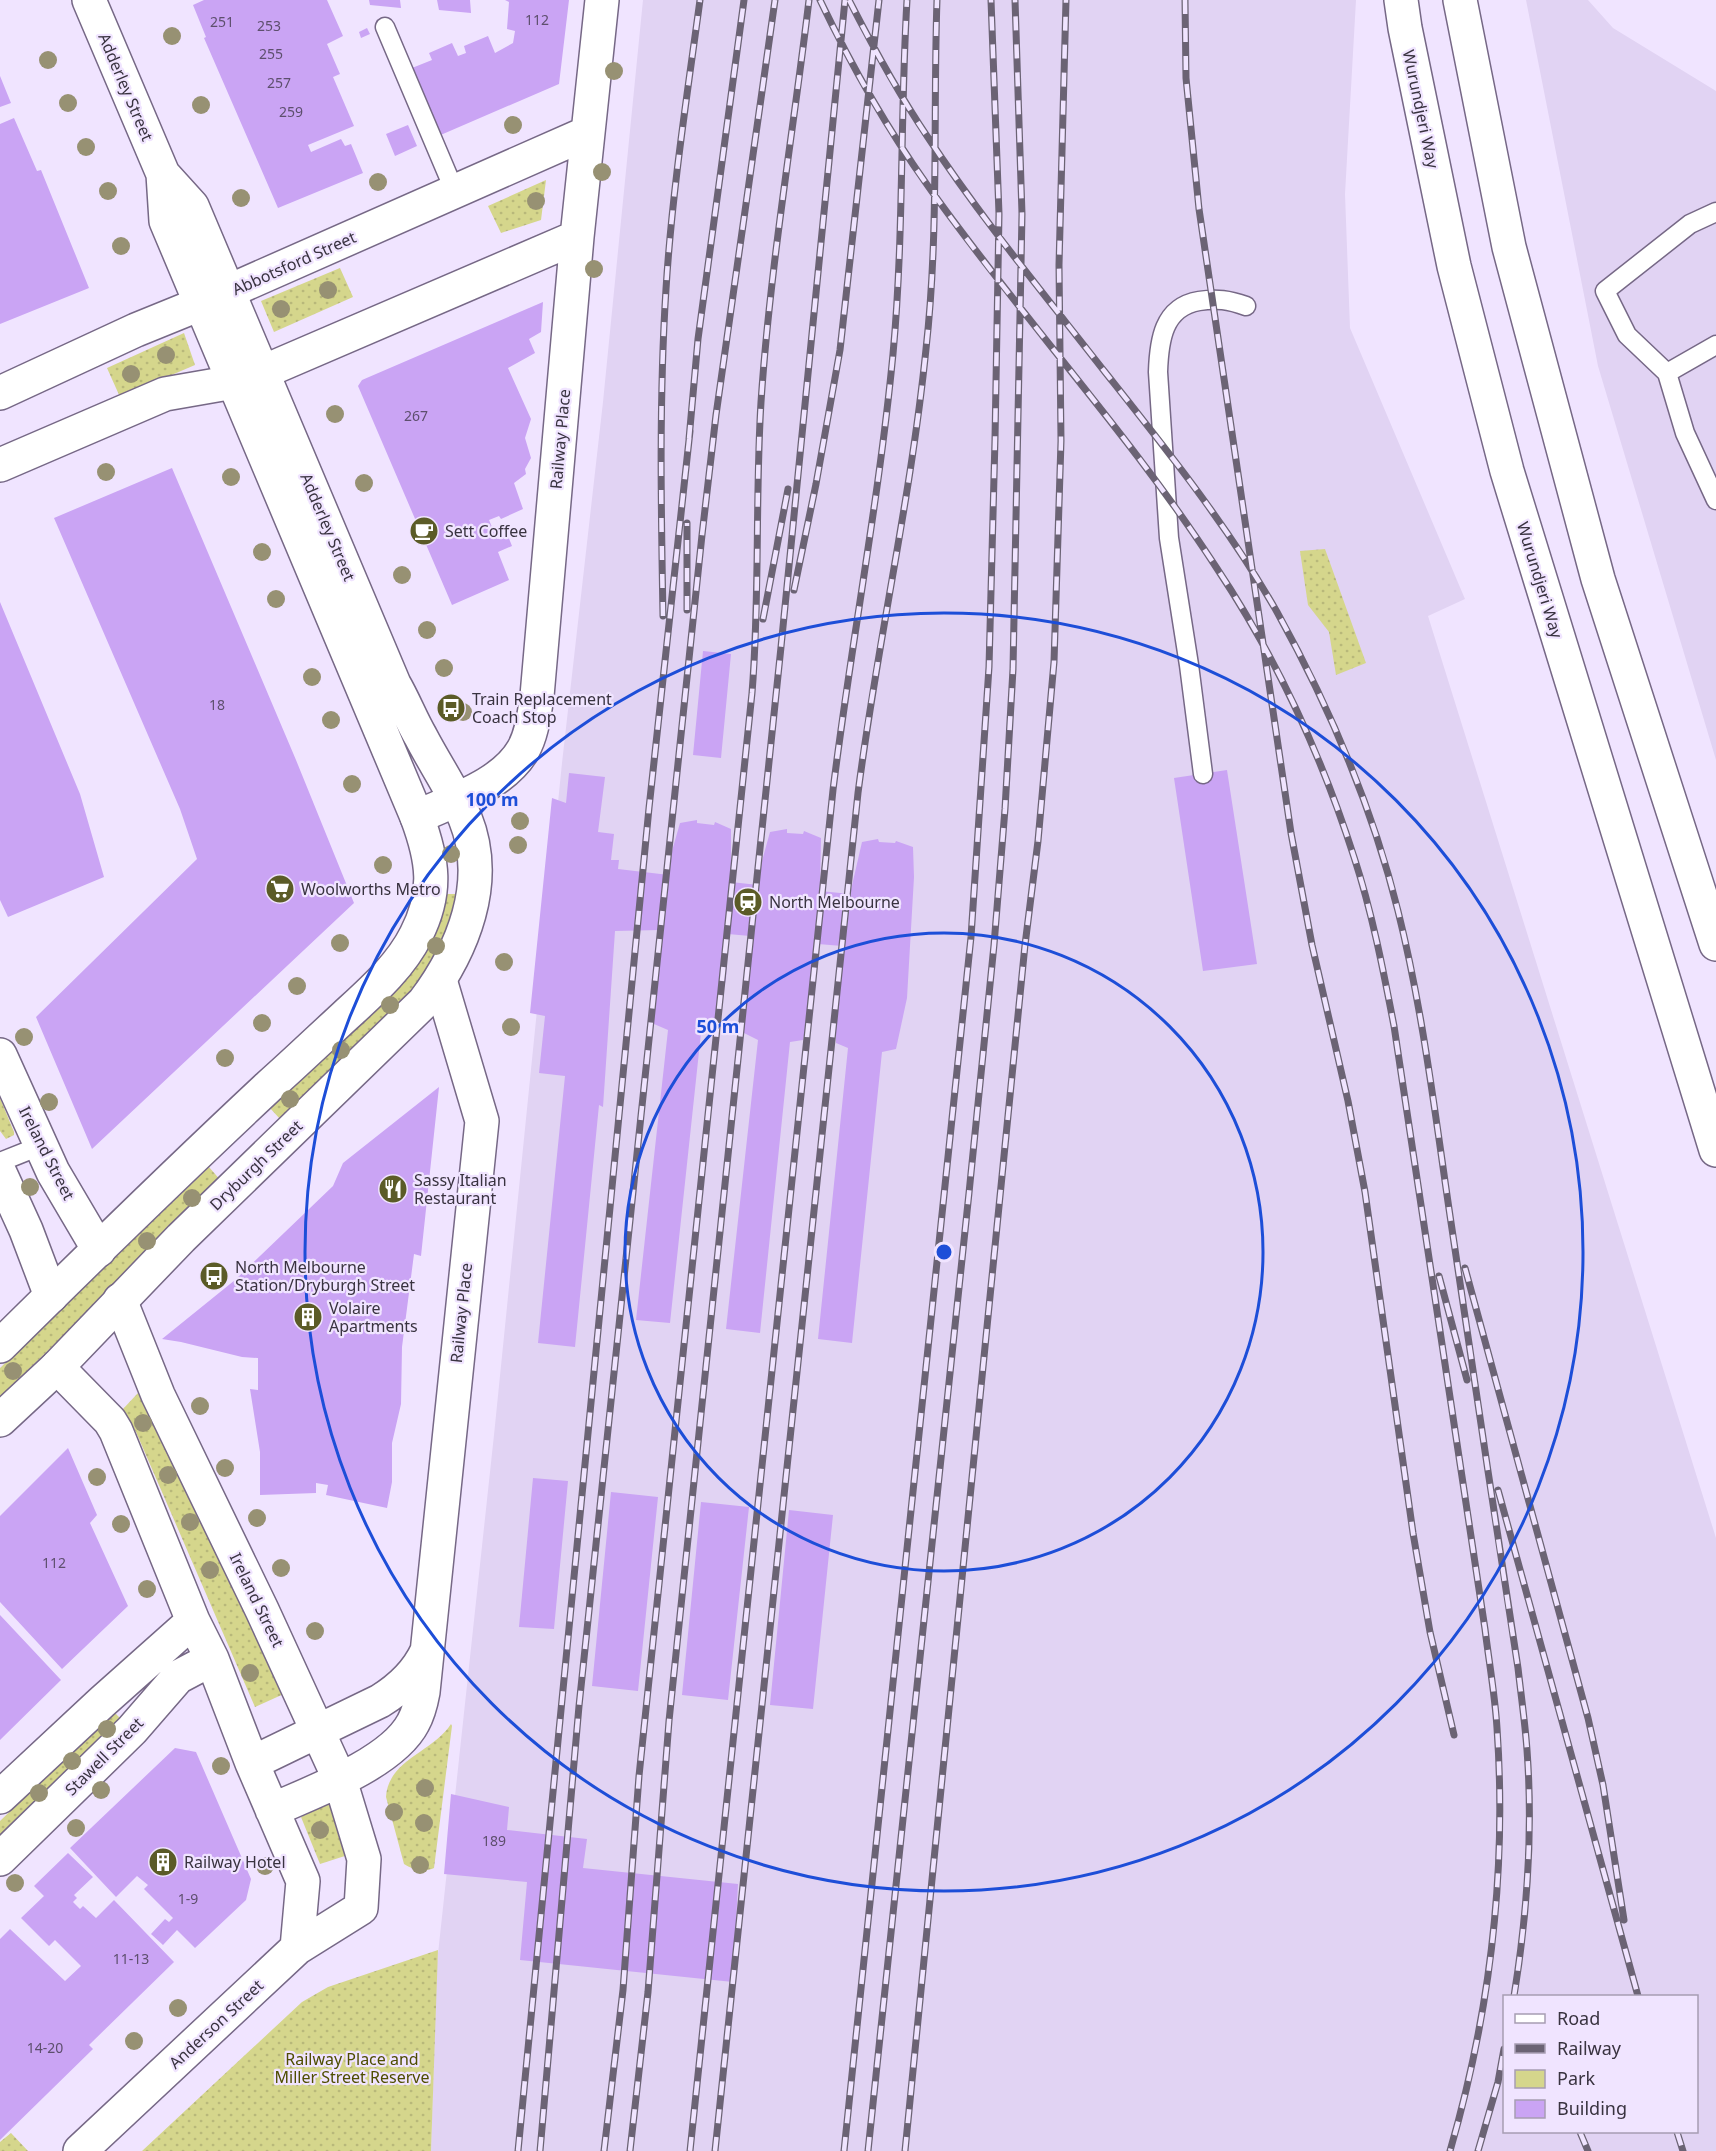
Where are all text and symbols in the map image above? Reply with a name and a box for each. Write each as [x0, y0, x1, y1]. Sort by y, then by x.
house number: 112 [525, 10, 549, 29]
house number: 251 [210, 12, 234, 31]
house number: 253 [257, 16, 281, 35]
street label: Adderley Street [93, 30, 159, 145]
house number: 255 [259, 44, 283, 63]
street label: Wurundjeri Way [1398, 48, 1444, 171]
house number: 257 [267, 73, 291, 92]
house number: 259 [279, 102, 303, 121]
street label: Abbotsford Street [229, 226, 360, 300]
street label: Railway Place [545, 388, 575, 490]
house number: 267 [404, 406, 428, 425]
street label: Adderley Street [295, 470, 361, 585]
cafe icon: Sett Coffee [408, 515, 440, 547]
street label: Wurundjeri Way [1512, 519, 1568, 642]
place label: Sett Coffee [445, 520, 527, 542]
place label: Train Replacement Coach Stop [472, 688, 612, 728]
bus stop icon: Train Replacement Coach Stop [435, 692, 467, 724]
house number: 18 [209, 695, 225, 714]
text: 100 m [465, 787, 519, 811]
supermarket icon: Woolworths Metro [264, 873, 296, 905]
place label: Woolworths Metro [301, 878, 441, 900]
station icon: North Melbourne [732, 886, 764, 918]
place label: North Melbourne [769, 891, 900, 913]
text: 50 m [697, 1014, 739, 1038]
street label: Ireland Street [14, 1102, 80, 1204]
street label: Dryburgh Street [205, 1115, 307, 1215]
place label: Sassy Italian Restaurant [414, 1169, 507, 1209]
restaurant icon: Sassy Italian Restaurant [377, 1173, 409, 1205]
centre of rings [934, 1242, 954, 1262]
place label: North Melbourne Station/Dryburgh Street [235, 1256, 415, 1296]
bus stop icon: North Melbourne Station/Dryburgh Street [198, 1260, 230, 1292]
street label: Railway Place [445, 1262, 477, 1364]
place label: Volaire Apartments [329, 1297, 418, 1337]
building icon: Volaire Apartments [292, 1301, 324, 1333]
street label: Ireland Street [225, 1549, 289, 1651]
house number: 112 [42, 1553, 66, 1572]
street label: Stawell Street [60, 1712, 148, 1800]
house number: 189 [482, 1831, 506, 1850]
building icon: Railway Hotel [147, 1846, 179, 1878]
place label: Railway Hotel [184, 1851, 286, 1873]
house number: 1-9 [178, 1889, 198, 1908]
house number: 11-13 [113, 1949, 149, 1968]
street label: Anderson Street [164, 1974, 268, 2074]
legend [1503, 1995, 1698, 2133]
text: Road [1557, 2006, 1600, 2030]
text: Railway [1557, 2036, 1622, 2060]
house number: 14-20 [27, 2038, 63, 2057]
park label: Railway Place and Miller Street Reserve [275, 2048, 429, 2088]
text: Park [1557, 2066, 1595, 2090]
text: Building [1557, 2096, 1627, 2120]

